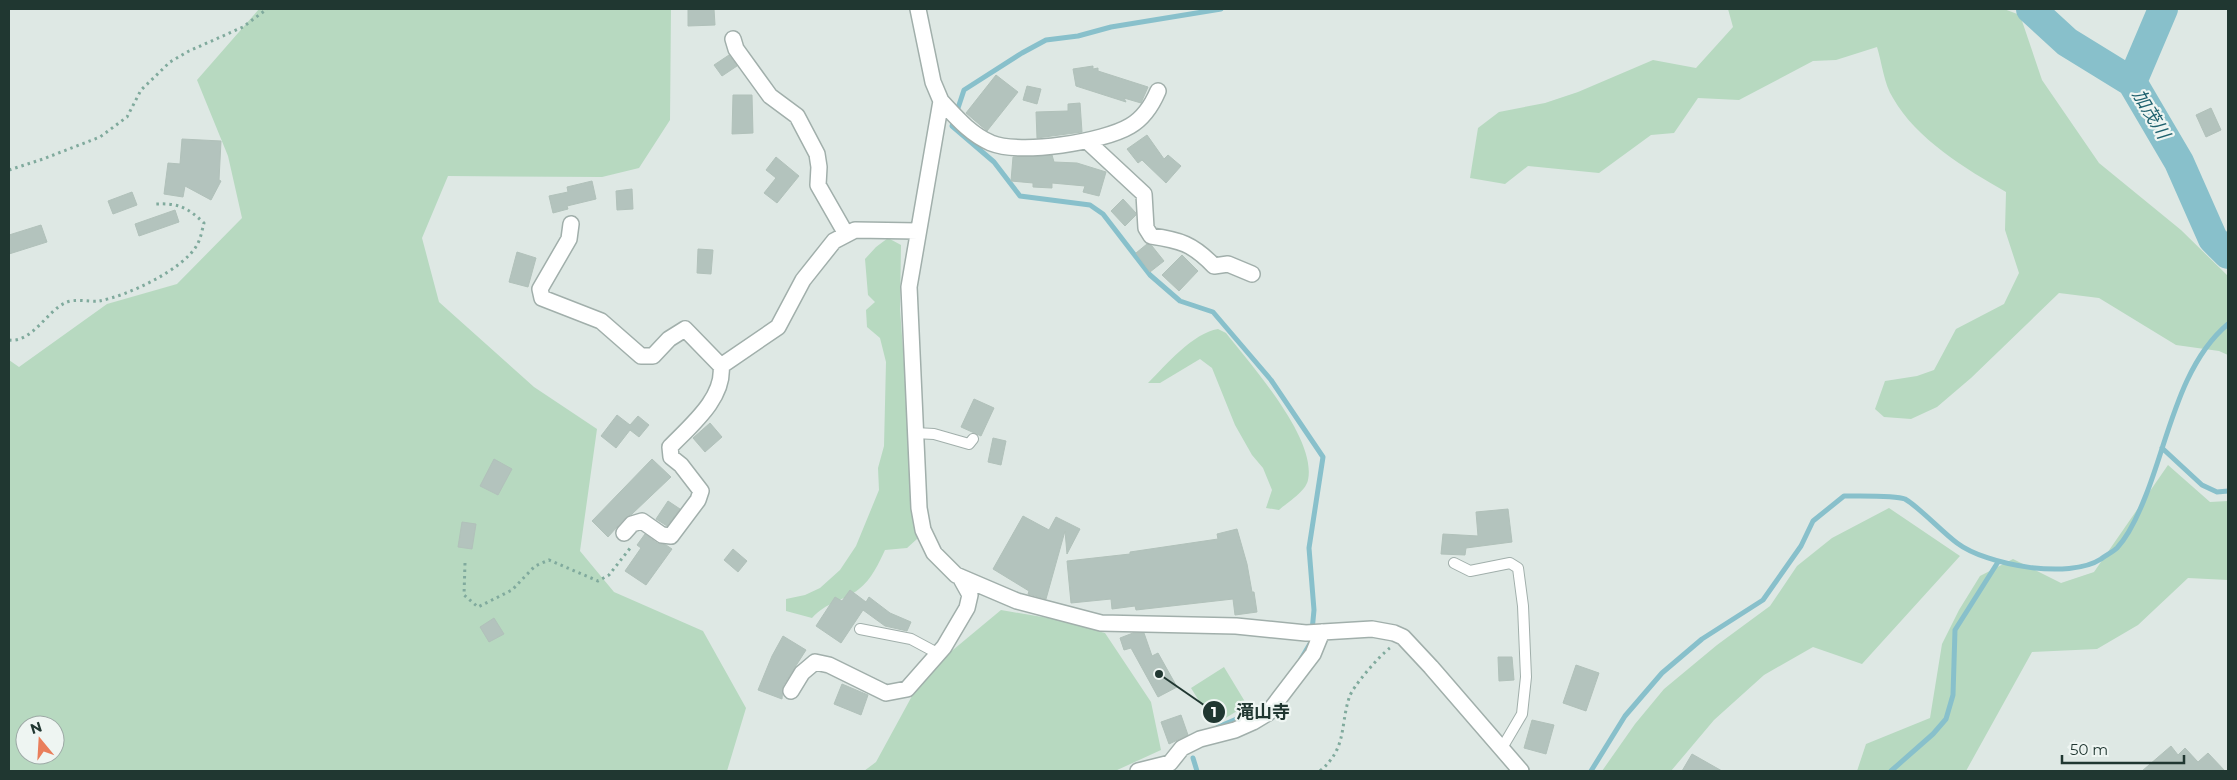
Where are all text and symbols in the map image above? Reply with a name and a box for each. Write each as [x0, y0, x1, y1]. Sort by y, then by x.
water label: 加茂川 [2128, 85, 2175, 145]
callout: 滝山寺 [1201, 695, 1300, 728]
text: 滝山寺 [1236, 701, 1290, 723]
text: 1 [1211, 702, 1217, 721]
north arrow [15, 715, 65, 765]
text: N [28, 717, 44, 738]
scale bar [2062, 732, 2184, 764]
text: 50 m [2070, 740, 2108, 759]

